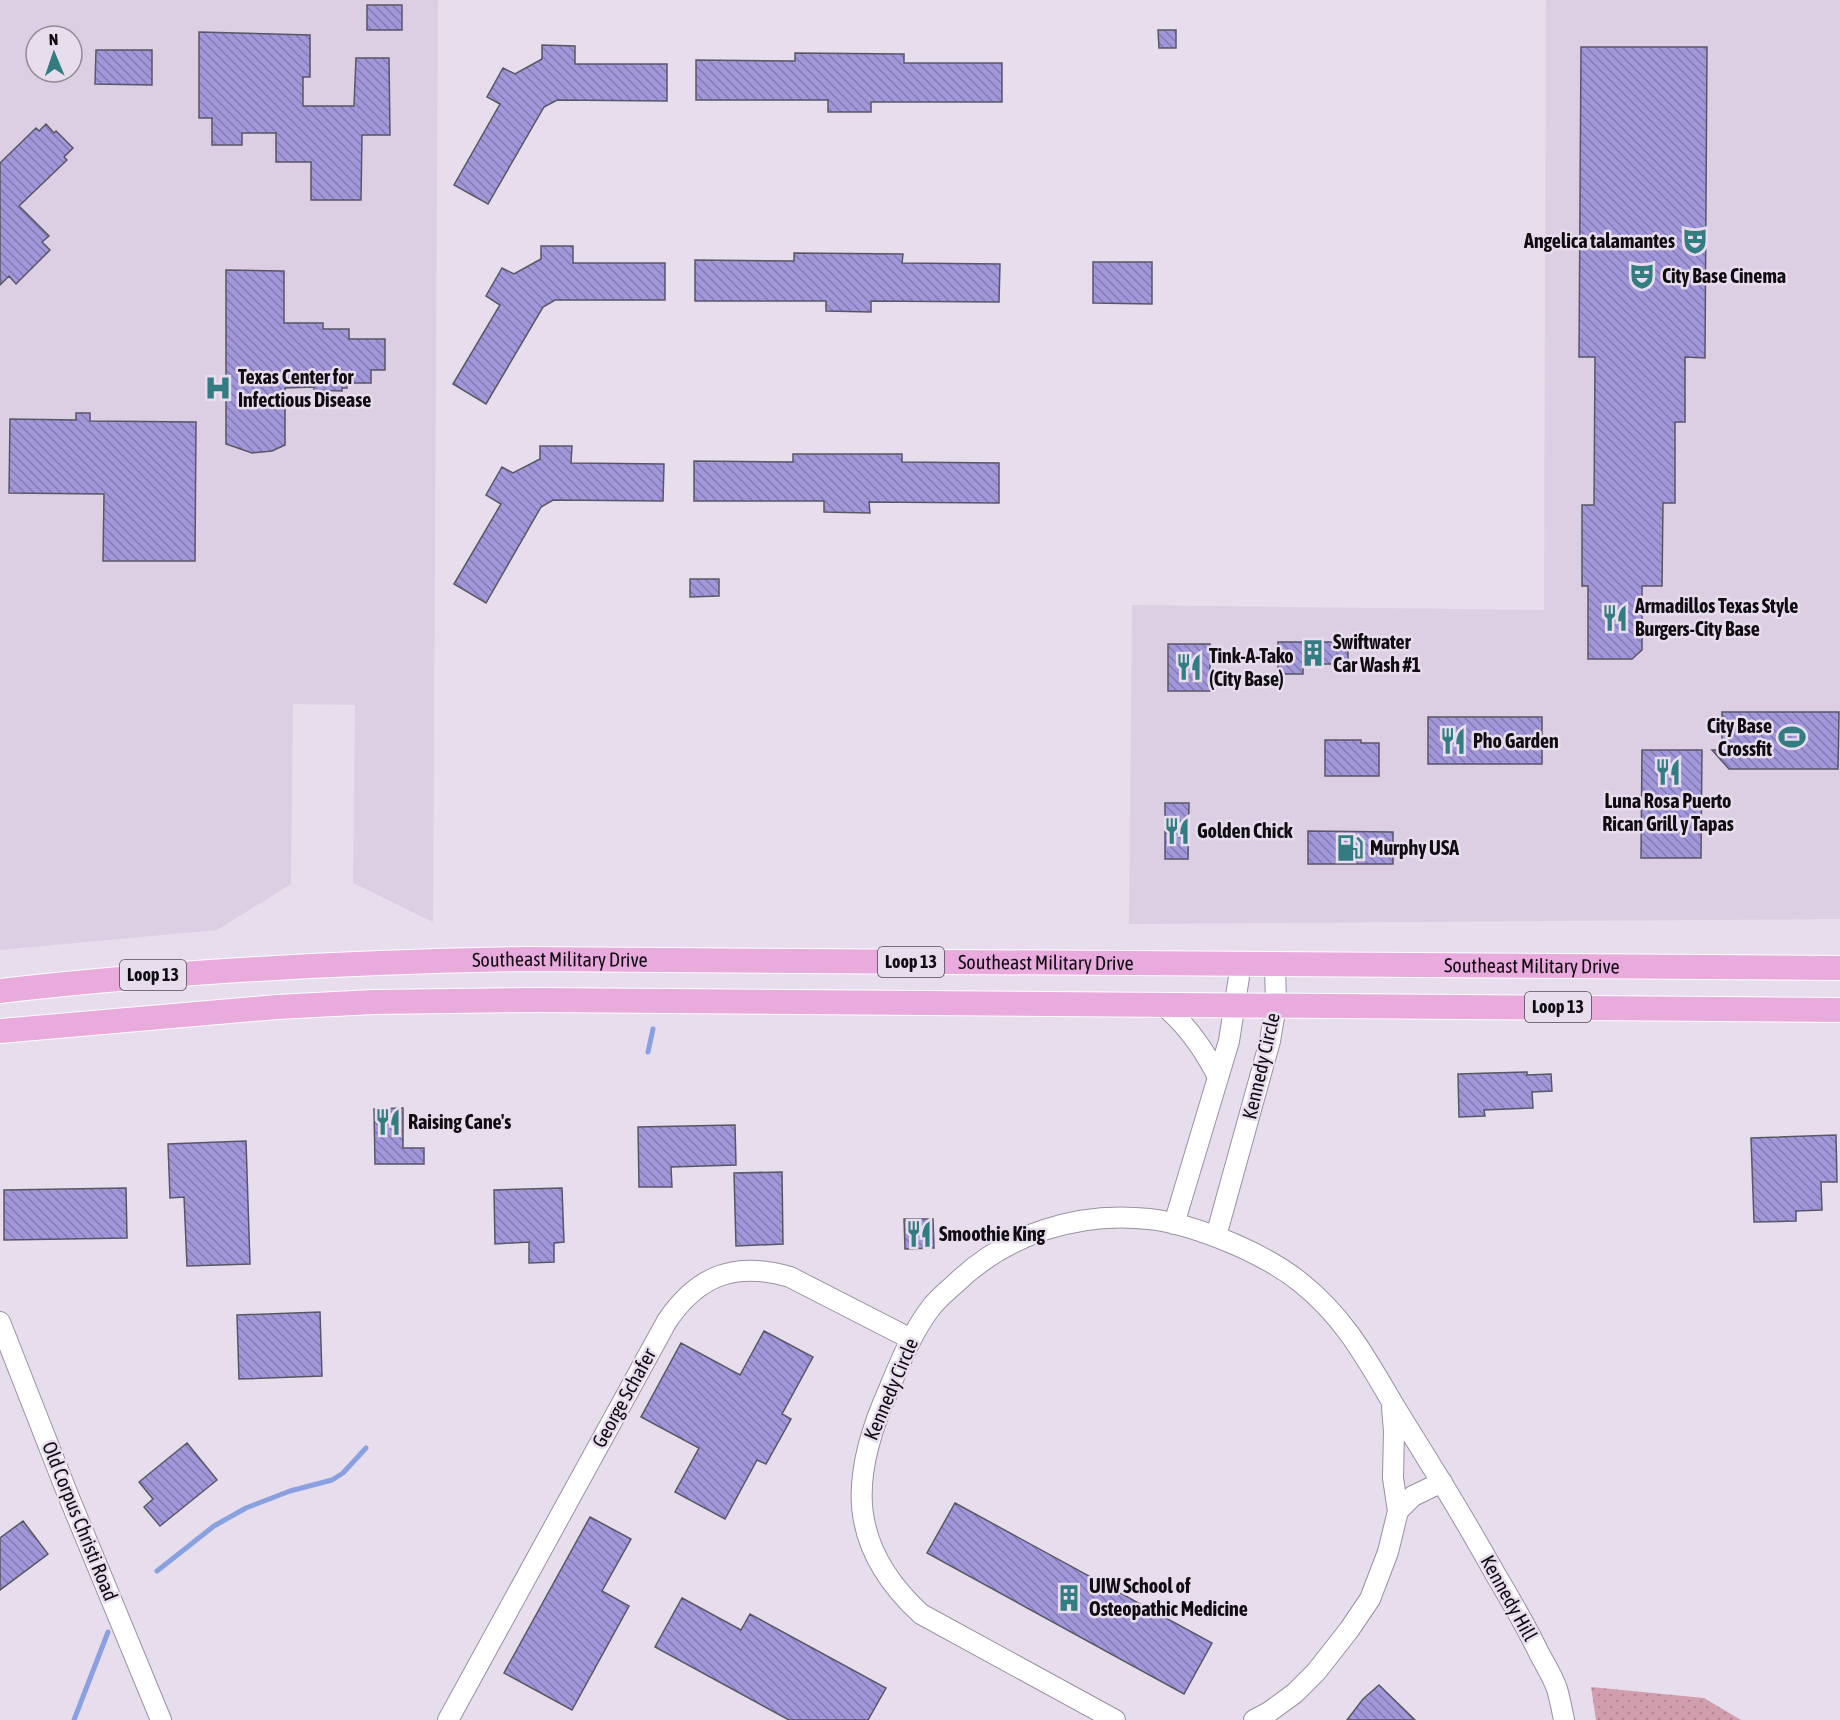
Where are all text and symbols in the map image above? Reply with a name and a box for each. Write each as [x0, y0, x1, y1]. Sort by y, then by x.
north arrow [24, 24, 84, 84]
text: N [48, 30, 59, 48]
theatre icon: Angelica talamantes [1680, 226, 1710, 256]
place label: Angelica talamantes [1523, 229, 1675, 252]
theatre icon: City Base Cinema [1627, 261, 1657, 291]
place label: City Base Cinema [1662, 264, 1786, 287]
place label: Texas Center for Infectious Disease [238, 365, 371, 411]
hospital icon: Texas Center for Infectious Disease [203, 373, 233, 403]
place label: Armadillos Texas Style Burgers-City Base [1634, 594, 1798, 640]
restaurant icon: Armadillos Texas Style Burgers-City Base [1600, 603, 1630, 633]
place label: Swiftwater Car Wash #1 [1333, 630, 1421, 676]
building icon: Swiftwater Car Wash #1 [1298, 638, 1328, 668]
place label: Tink-A-Tako (City Base) [1209, 644, 1294, 690]
restaurant icon: Tink-A-Tako (City Base) [1174, 652, 1204, 682]
place label: City Base Crossfit [1707, 714, 1772, 760]
sports icon: City Base Crossfit [1777, 722, 1807, 752]
restaurant icon: Pho Garden [1438, 726, 1468, 756]
place label: Pho Garden [1473, 729, 1559, 752]
restaurant icon: Luna Rosa Puerto Rican Grill y Tapas [1653, 757, 1683, 787]
place label: Luna Rosa Puerto Rican Grill y Tapas [1602, 789, 1734, 835]
restaurant icon: Golden Chick [1162, 816, 1192, 846]
place label: Golden Chick [1197, 819, 1293, 842]
fuel station icon: Murphy USA [1335, 833, 1365, 863]
place label: Murphy USA [1370, 836, 1459, 859]
street label: Southeast Military Drive [472, 947, 648, 971]
road number: Loop 13 [878, 947, 944, 977]
street label: Southeast Military Drive [958, 950, 1134, 974]
street label: Southeast Military Drive [1444, 953, 1620, 977]
road number: Loop 13 [120, 960, 186, 990]
road number: Loop 13 [1525, 992, 1591, 1022]
street label: Kennedy Circle [1237, 1010, 1284, 1121]
restaurant icon: Raising Cane's [373, 1107, 403, 1137]
place label: Raising Cane's [408, 1110, 511, 1133]
restaurant icon: Smoothie King [904, 1219, 934, 1249]
place label: Smoothie King [939, 1222, 1046, 1245]
street label: Kennedy Circle [859, 1334, 922, 1443]
street label: George Schafer [587, 1343, 661, 1451]
street label: Old Corpus Christi Road [38, 1438, 123, 1604]
street label: Kennedy Hill [1477, 1551, 1543, 1645]
place label: UIW School of Osteopathic Medicine [1089, 1574, 1248, 1620]
building icon: UIW School of Osteopathic Medicine [1054, 1583, 1084, 1613]

